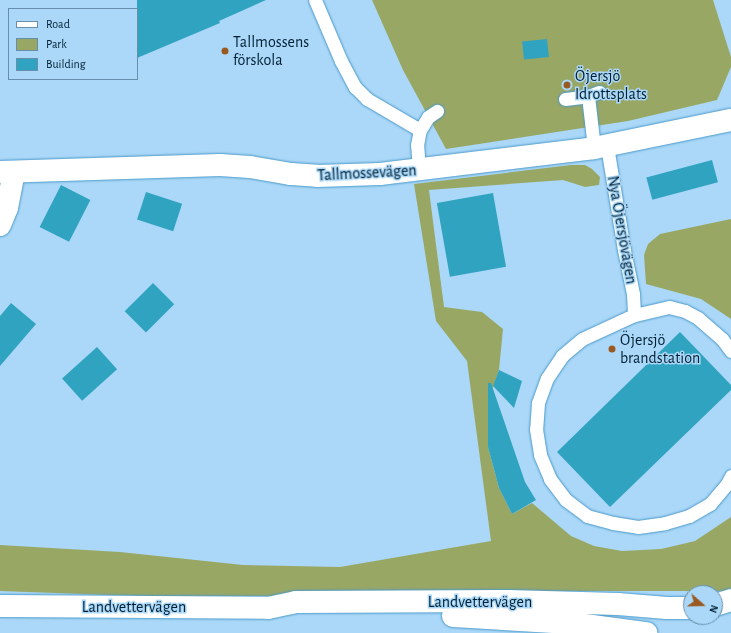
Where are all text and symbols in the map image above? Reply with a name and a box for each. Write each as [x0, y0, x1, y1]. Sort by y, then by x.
legend [8, 8, 138, 80]
text: Road [46, 18, 70, 30]
place label: Tallmossens förskola [233, 32, 309, 70]
text: Park [46, 38, 67, 50]
marker: Tallmossens förskola [220, 46, 230, 56]
text: Building [46, 58, 86, 70]
place label: Öjersjö Idrottsplats [575, 66, 647, 104]
marker: Öjersjö Idrottsplats [562, 80, 572, 90]
street label: Tallmossevägen [317, 161, 417, 185]
street label: Nya Öjersjövägen [603, 174, 641, 286]
place label: Öjersjö brandstation [620, 330, 700, 368]
marker: Öjersjö brandstation [607, 344, 617, 354]
north arrow [683, 585, 723, 625]
street label: Landvettervägen [428, 592, 532, 612]
street label: Landvettervägen [82, 597, 186, 617]
text: N [707, 603, 720, 614]

